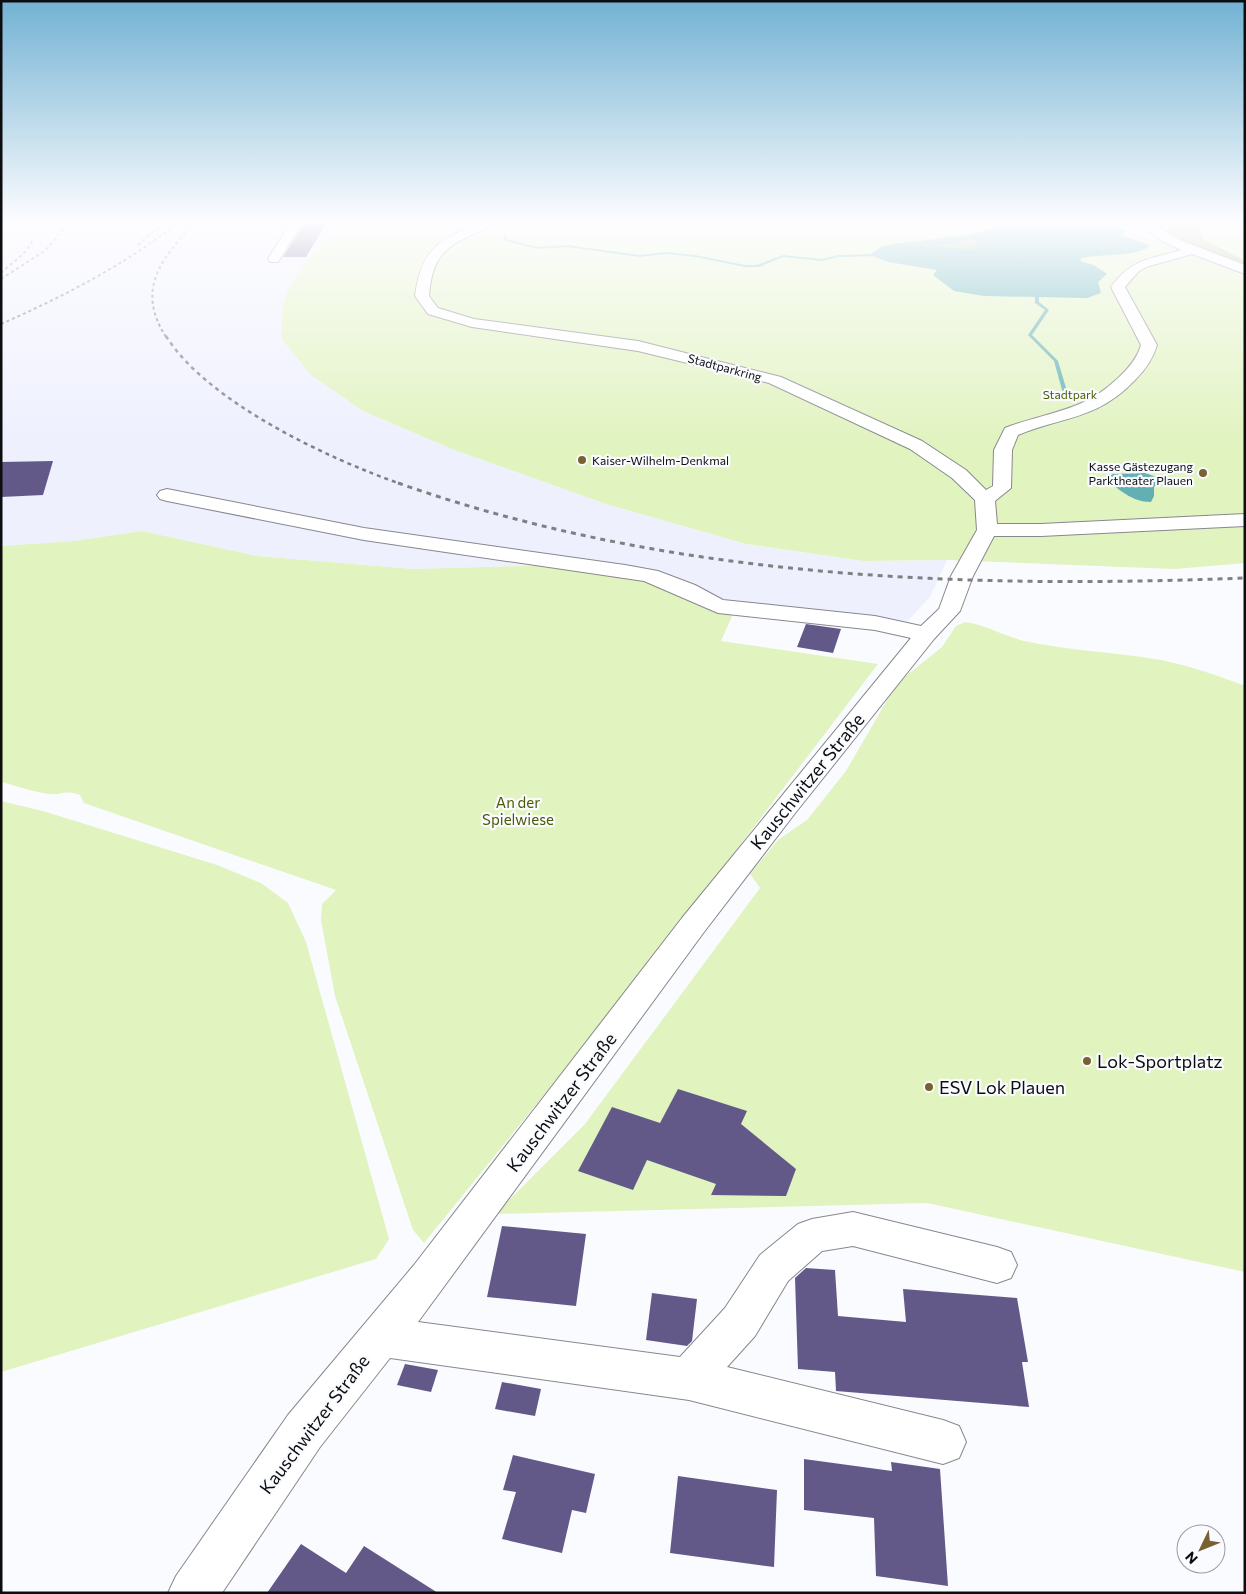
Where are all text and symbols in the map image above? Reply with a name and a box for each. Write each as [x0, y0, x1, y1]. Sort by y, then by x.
street label: Stadtparkring [687, 350, 764, 384]
park label: Stadtpark [1043, 387, 1098, 401]
place label: Kaiser-Wilhelm-Denkmal [592, 453, 729, 467]
marker: Kaiser-Wilhelm-Denkmal [576, 454, 588, 466]
place label: Kasse Gästezugang Parktheater Plauen [1088, 459, 1193, 487]
marker: Kasse Gästezugang Parktheater Plauen [1197, 467, 1209, 479]
street label: Kauschwitzer Straße [745, 708, 869, 854]
park label: An der Spielwiese [482, 793, 554, 828]
street label: Kauschwitzer Straße [501, 1028, 621, 1176]
place label: Lok-Sportplatz [1097, 1050, 1223, 1072]
marker: Lok-Sportplatz [1081, 1055, 1093, 1067]
place label: ESV Lok Plauen [939, 1076, 1065, 1098]
marker: ESV Lok Plauen [923, 1081, 935, 1093]
street label: Kauschwitzer Straße [254, 1350, 374, 1498]
north arrow [1176, 1524, 1226, 1574]
text: N [1181, 1549, 1201, 1568]

